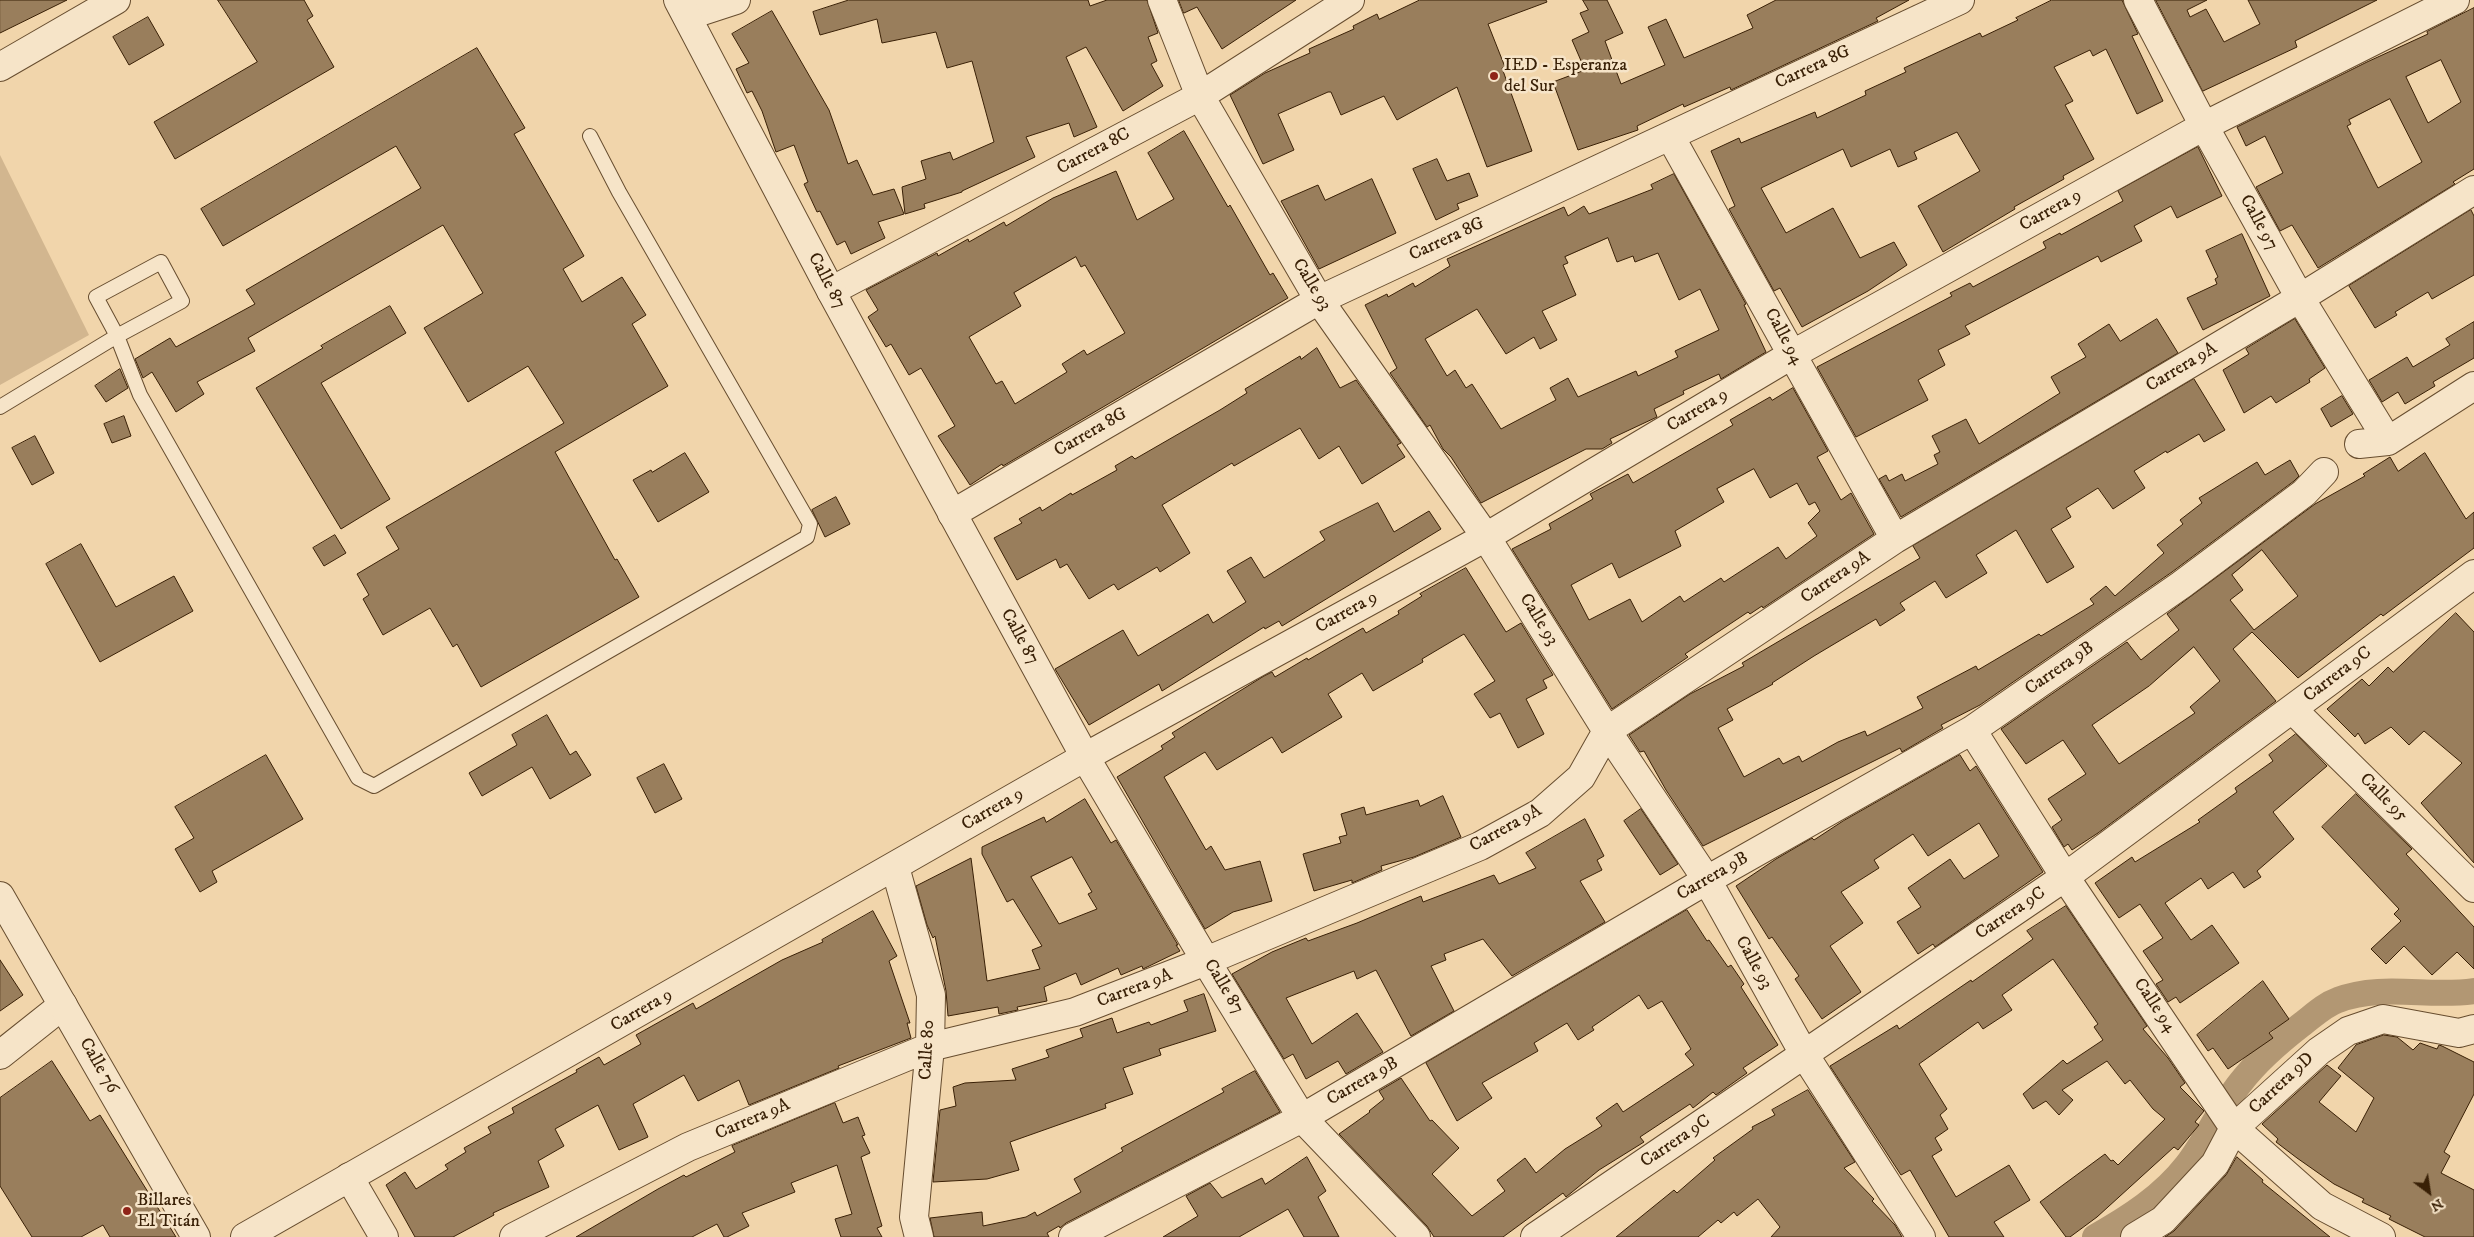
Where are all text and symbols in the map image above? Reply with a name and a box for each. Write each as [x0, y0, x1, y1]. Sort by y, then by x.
street label: Carrera 8G [1772, 41, 1854, 95]
place label: IED - Esperanza del Sur [1504, 55, 1627, 98]
marker: IED - Esperanza del Sur [1488, 70, 1500, 82]
street label: Carrera 8C [1054, 124, 1134, 180]
street label: Carrera 9 [2016, 185, 2086, 237]
street label: Calle 97 [2234, 191, 2282, 255]
street label: Carrera 8G [1406, 213, 1488, 267]
street label: Calle 87 [802, 249, 850, 313]
street label: Calle 93 [1287, 255, 1335, 315]
street label: Calle 94 [1759, 305, 1807, 369]
street label: Carrera 9A [2143, 338, 2221, 398]
street label: Carrera 9 [1663, 384, 1733, 438]
street label: Carrera 8G [1051, 404, 1131, 462]
street label: Carrera 9A [1797, 547, 1875, 609]
street label: Carrera 9 [1312, 587, 1382, 639]
street label: Calle 93 [1514, 590, 1562, 650]
street label: Calle 87 [995, 605, 1043, 669]
street label: Carrera 9B [2021, 637, 2099, 701]
street label: Carrera 9C [2300, 642, 2376, 708]
street label: Calle 95 [2354, 769, 2412, 827]
street label: Carrera 9 [958, 784, 1028, 836]
street label: Carrera 9A [1466, 800, 1546, 858]
street label: Carrera 9B [1673, 848, 1753, 906]
street label: Carrera 9C [1972, 883, 2050, 945]
street label: Calle 93 [1730, 933, 1776, 993]
street label: Calle 87 [1198, 956, 1248, 1018]
street label: Carrera 9A [1094, 965, 1176, 1013]
street label: Calle 94 [2128, 975, 2180, 1037]
street label: Carrera 9 [607, 985, 677, 1037]
street label: Calle 80 [916, 1019, 940, 1081]
street label: Calle 76 [74, 1034, 122, 1098]
street label: Carrera 9D [2245, 1048, 2319, 1120]
street label: Carrera 9B [1323, 1053, 1403, 1111]
street label: Carrera 9A [712, 1095, 794, 1145]
street label: Carrera 9C [1637, 1111, 1715, 1173]
north arrow [2404, 1167, 2454, 1217]
place label: Billares El Titán [137, 1190, 200, 1232]
text: N [2427, 1194, 2446, 1216]
marker: Billares El Titán [121, 1205, 133, 1217]

